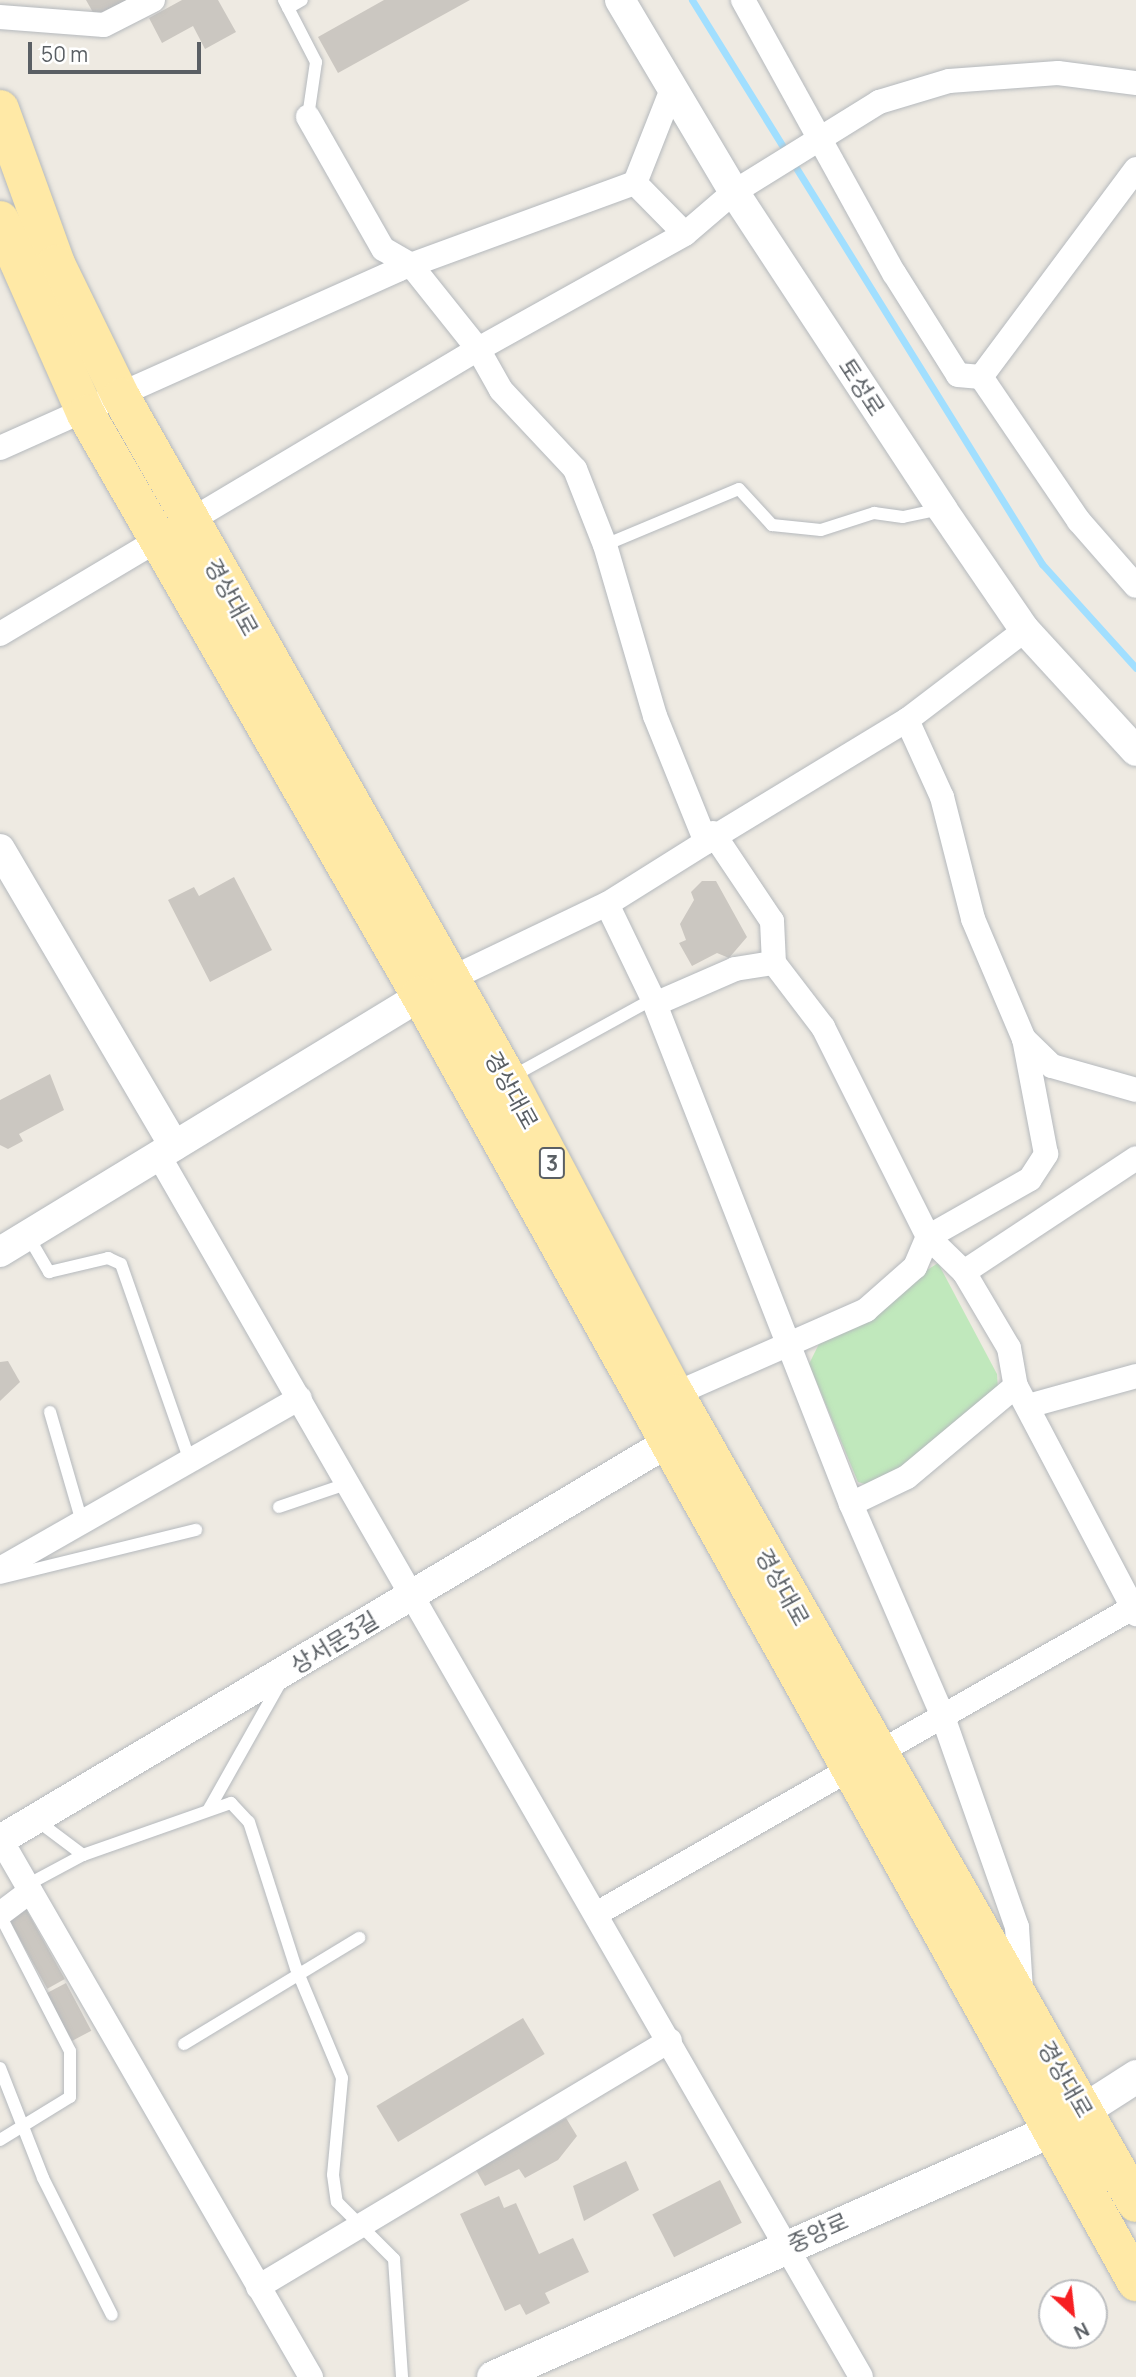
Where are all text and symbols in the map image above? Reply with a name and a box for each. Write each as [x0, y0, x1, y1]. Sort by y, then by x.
scale bar [32, 28, 205, 72]
text: 50 m [41, 40, 88, 68]
street label: 토성로 [833, 353, 891, 421]
street label: 경상대로 [199, 553, 265, 641]
street label: 경상대로 [479, 1046, 545, 1134]
road number: 3 [538, 1146, 566, 1180]
street label: 경상대로 [750, 1543, 816, 1631]
street label: 상서문3길 [285, 1605, 383, 1679]
street label: 경상대로 [1033, 2035, 1099, 2123]
street label: 중앙로 [783, 2206, 853, 2258]
north arrow [1038, 2279, 1108, 2349]
text: N [1070, 2316, 1094, 2346]

